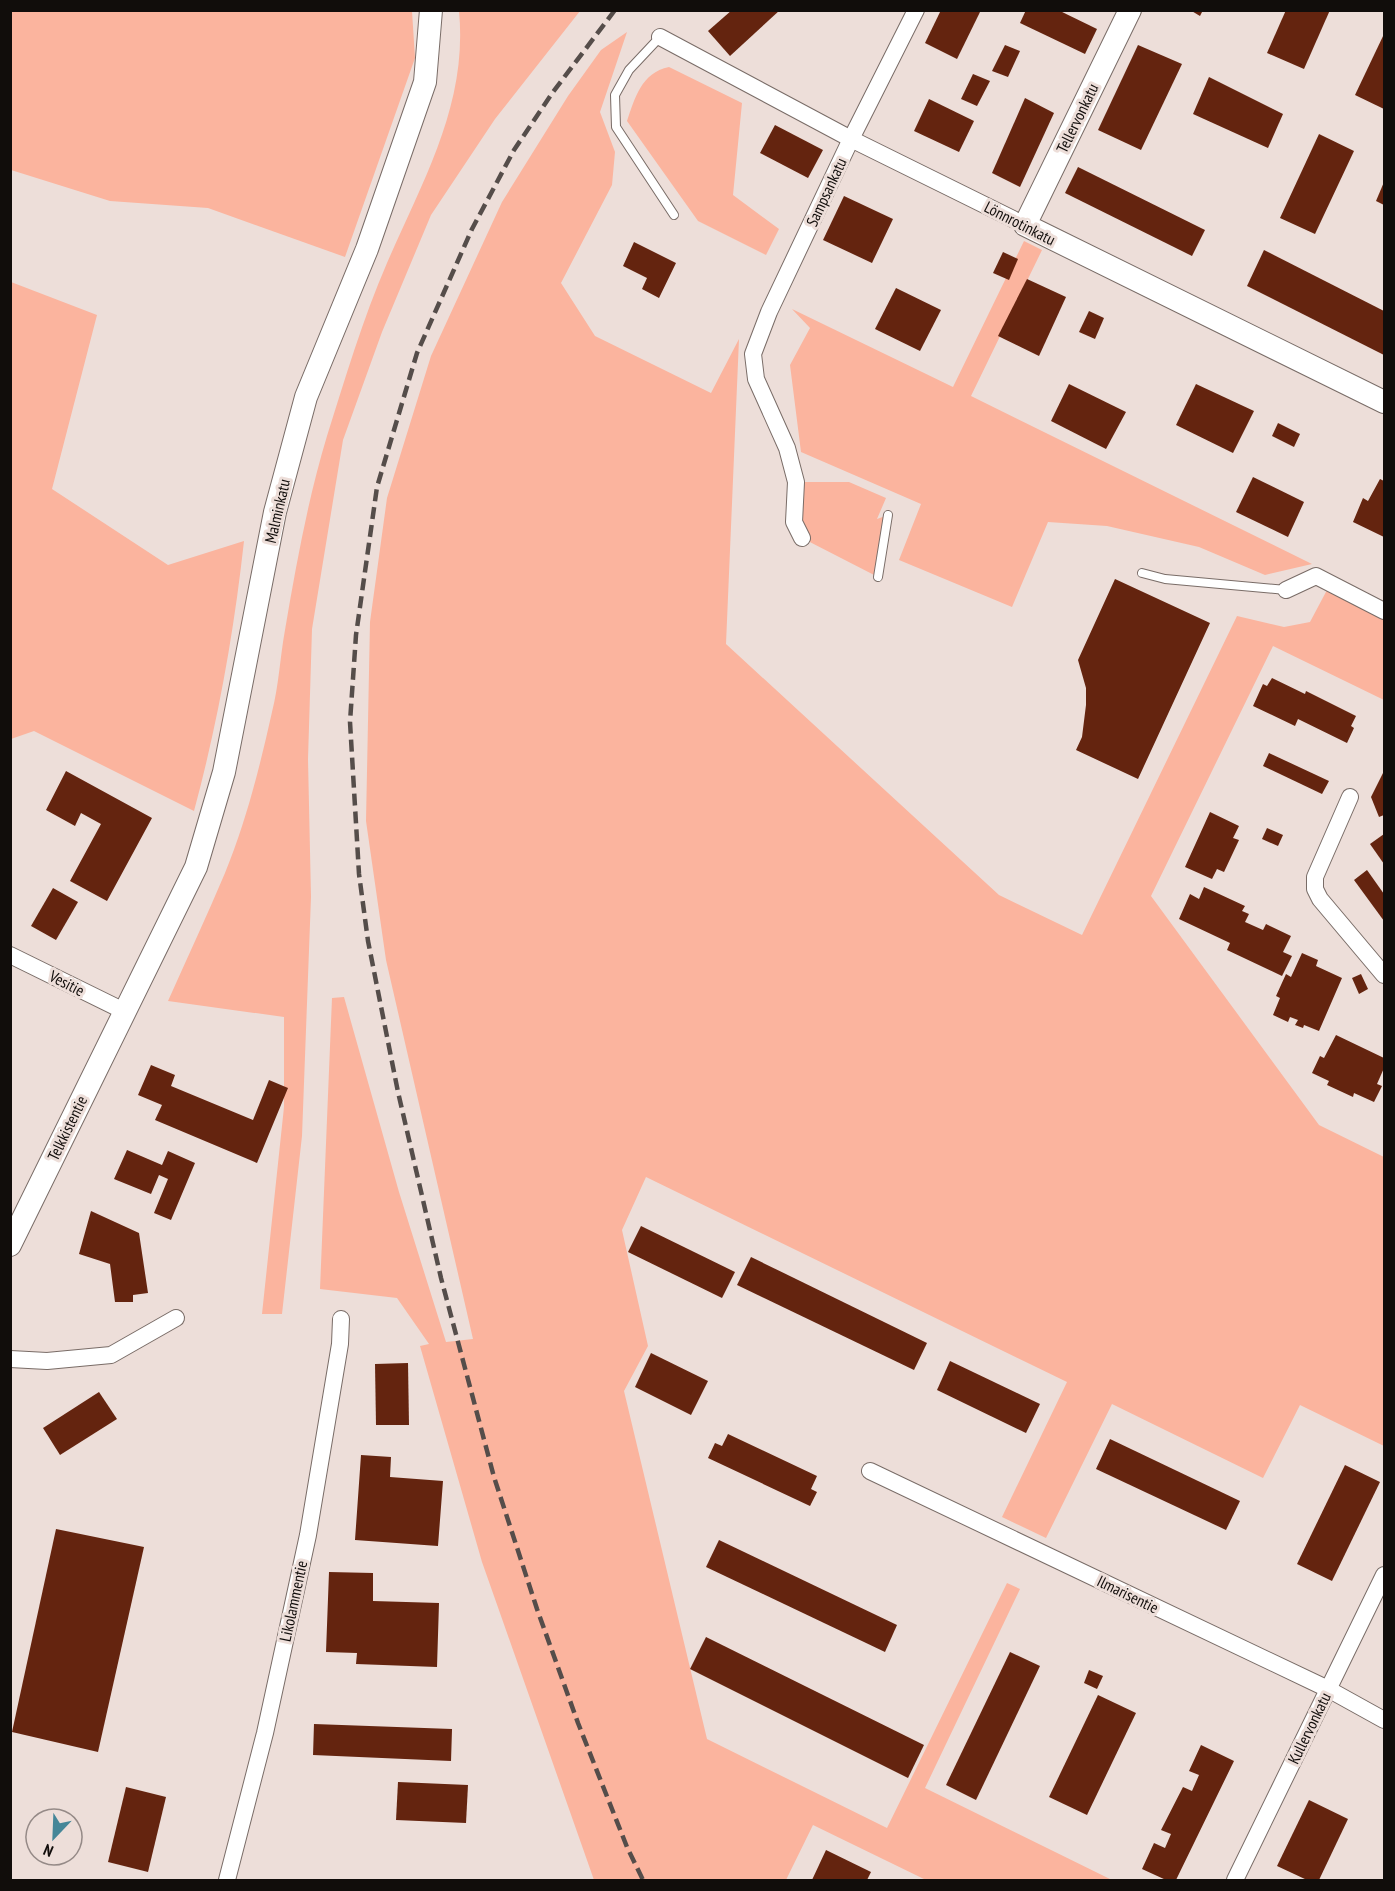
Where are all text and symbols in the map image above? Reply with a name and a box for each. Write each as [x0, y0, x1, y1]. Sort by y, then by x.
street label: Tellervonkatu [1052, 80, 1102, 156]
street label: Sampsankatu [801, 154, 851, 229]
street label: Lönnrotinkatu [981, 197, 1059, 249]
street label: Malminkatu [260, 477, 294, 545]
street label: Vesitie [45, 965, 88, 1000]
street label: Telkkistentie [43, 1092, 91, 1164]
street label: Likolammentie [275, 1559, 311, 1643]
street label: Ilmarisentie [1094, 1571, 1162, 1617]
street label: Kullervonkatu [1283, 1689, 1335, 1767]
north arrow [24, 1807, 84, 1867]
text: N [40, 1840, 56, 1862]

